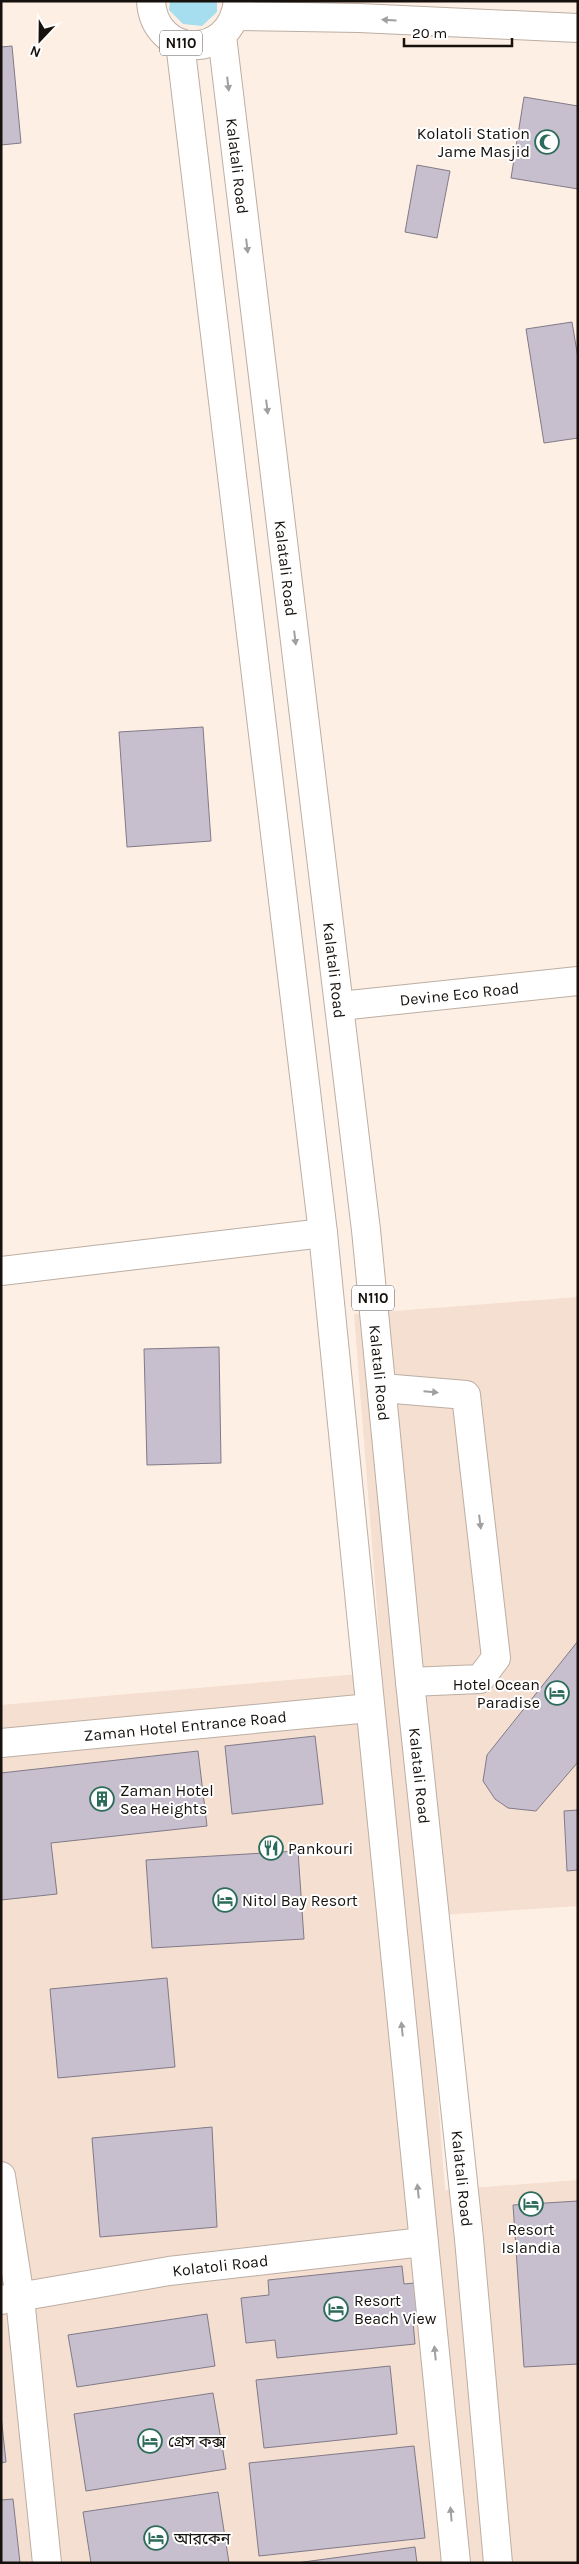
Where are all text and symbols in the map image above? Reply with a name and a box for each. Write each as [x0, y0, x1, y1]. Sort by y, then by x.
north arrow [15, 15, 65, 65]
one-way arrow [381, 15, 397, 23]
scale bar [404, 15, 512, 47]
text: 20 m [412, 24, 447, 42]
road number: N110 [160, 30, 202, 56]
text: N [27, 42, 43, 61]
one-way arrow [224, 77, 232, 93]
street label: Kalatali Road [222, 117, 253, 215]
place label: Kolatoli Station Jame Masjid [417, 124, 530, 161]
mosque icon: Kolatoli Station Jame Masjid [534, 129, 560, 155]
one-way arrow [244, 238, 252, 254]
one-way arrow [263, 399, 271, 415]
street label: Kalatali Road [271, 519, 301, 617]
one-way arrow [292, 630, 300, 646]
street label: Kalatali Road [319, 921, 350, 1019]
street label: Devine Eco Road [399, 978, 520, 1009]
road number: N110 [352, 1286, 394, 1310]
street label: Kalatali Road [366, 1324, 394, 1422]
one-way arrow [423, 1389, 439, 1397]
one-way arrow [476, 1514, 484, 1530]
place label: Hotel Ocean Paradise [453, 1675, 540, 1712]
hotel icon: Hotel Ocean Paradise [544, 1680, 570, 1706]
street label: Zaman Hotel Entrance Road [83, 1706, 287, 1745]
street label: Kalatali Road [405, 1727, 434, 1825]
place label: Zaman Hotel Sea Heights [120, 1781, 214, 1818]
building icon: Zaman Hotel Sea Heights [89, 1786, 115, 1812]
restaurant icon: Pankouri [258, 1835, 284, 1861]
place label: Pankouri [288, 1839, 353, 1858]
hotel icon: Nitol Bay Resort [212, 1887, 238, 1913]
place label: Nitol Bay Resort [242, 1891, 358, 1910]
one-way arrow [398, 2021, 406, 2037]
street label: Kalatali Road [448, 2129, 477, 2227]
one-way arrow [414, 2183, 422, 2199]
hotel icon: Resort Islandia [518, 2191, 544, 2217]
place label: Resort Islandia [502, 2220, 560, 2257]
street label: Kolatoli Road [171, 2250, 269, 2280]
place label: Resort Beach View [354, 2291, 437, 2328]
hotel icon: Resort Beach View [323, 2296, 349, 2322]
one-way arrow [431, 2344, 439, 2360]
hotel icon: গ্রেস কক্স [137, 2428, 163, 2454]
place label: গ্রেস কক্স [168, 2432, 227, 2451]
one-way arrow [447, 2506, 455, 2522]
hotel icon: আরকেন [143, 2525, 169, 2551]
place label: আরকেন [173, 2529, 231, 2548]

